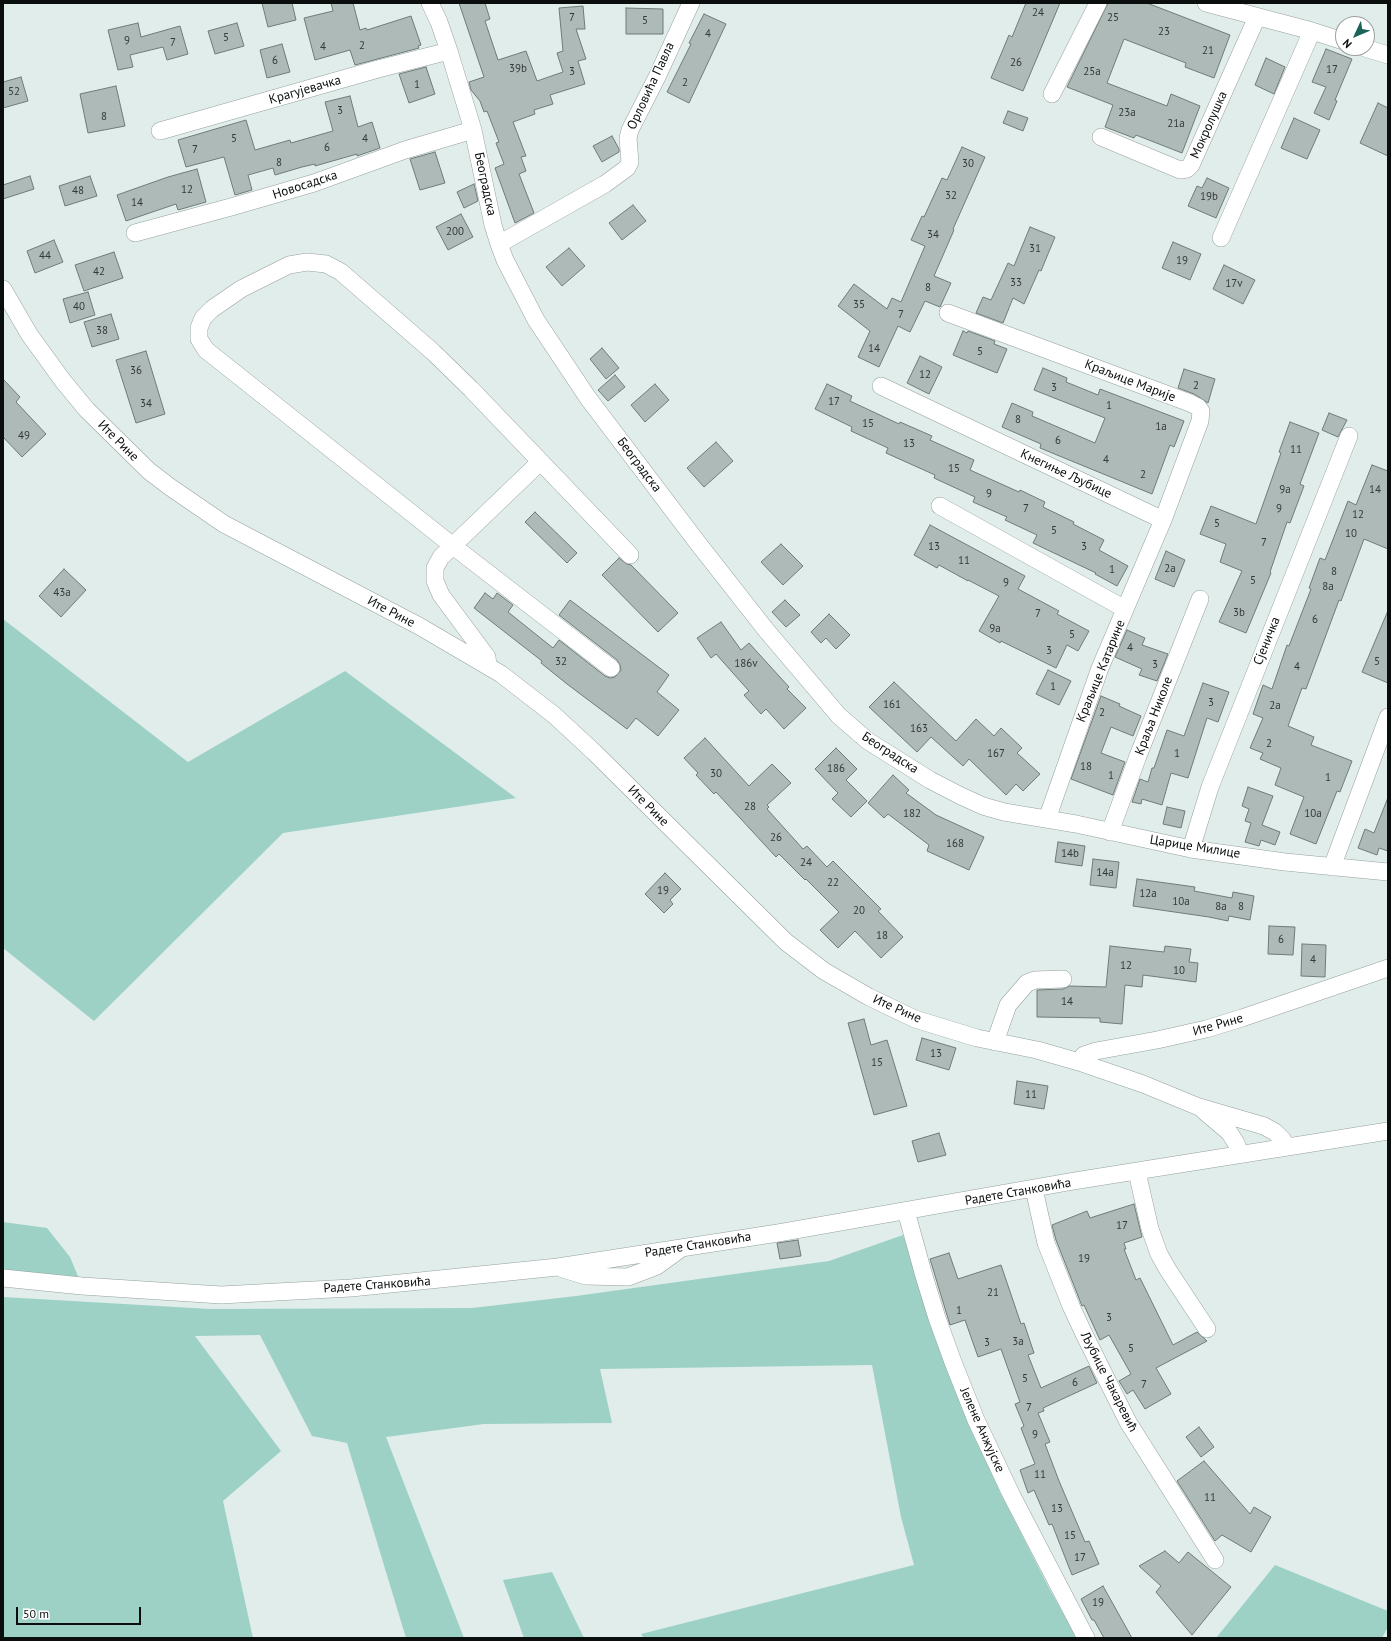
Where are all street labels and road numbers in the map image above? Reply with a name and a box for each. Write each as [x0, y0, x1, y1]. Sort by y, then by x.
street label: Орловића Павла [624, 40, 678, 132]
street label: Крагујевачка [267, 72, 343, 108]
street label: Мокролушка [1187, 89, 1231, 161]
street label: Београдска [471, 151, 499, 217]
street label: Новосадска [271, 167, 339, 203]
street label: Краљице Марије [1082, 356, 1178, 406]
street label: Ите Рине [94, 417, 142, 465]
street label: Београдска [613, 435, 665, 495]
street label: Кнегиње Љубице [1018, 446, 1114, 502]
street label: Ите Рине [365, 593, 417, 631]
street label: Сјеничка [1250, 615, 1284, 667]
street label: Краљице Катарине [1073, 618, 1129, 724]
street label: Краља Николе [1132, 675, 1176, 757]
street label: Београдска [859, 729, 921, 777]
street label: Ите Рине [624, 782, 672, 830]
street label: Царице Милице [1149, 832, 1241, 862]
street label: Ите Рине [870, 991, 924, 1027]
street label: Ите Рине [1191, 1010, 1245, 1040]
street label: Радете Станковића [964, 1175, 1072, 1209]
street label: Радете Станковића [644, 1229, 752, 1261]
street label: Радете Станковића [323, 1273, 431, 1297]
street label: Љубице Чакаревић [1077, 1329, 1141, 1435]
street label: Јелене Анжујске [956, 1385, 1008, 1475]

